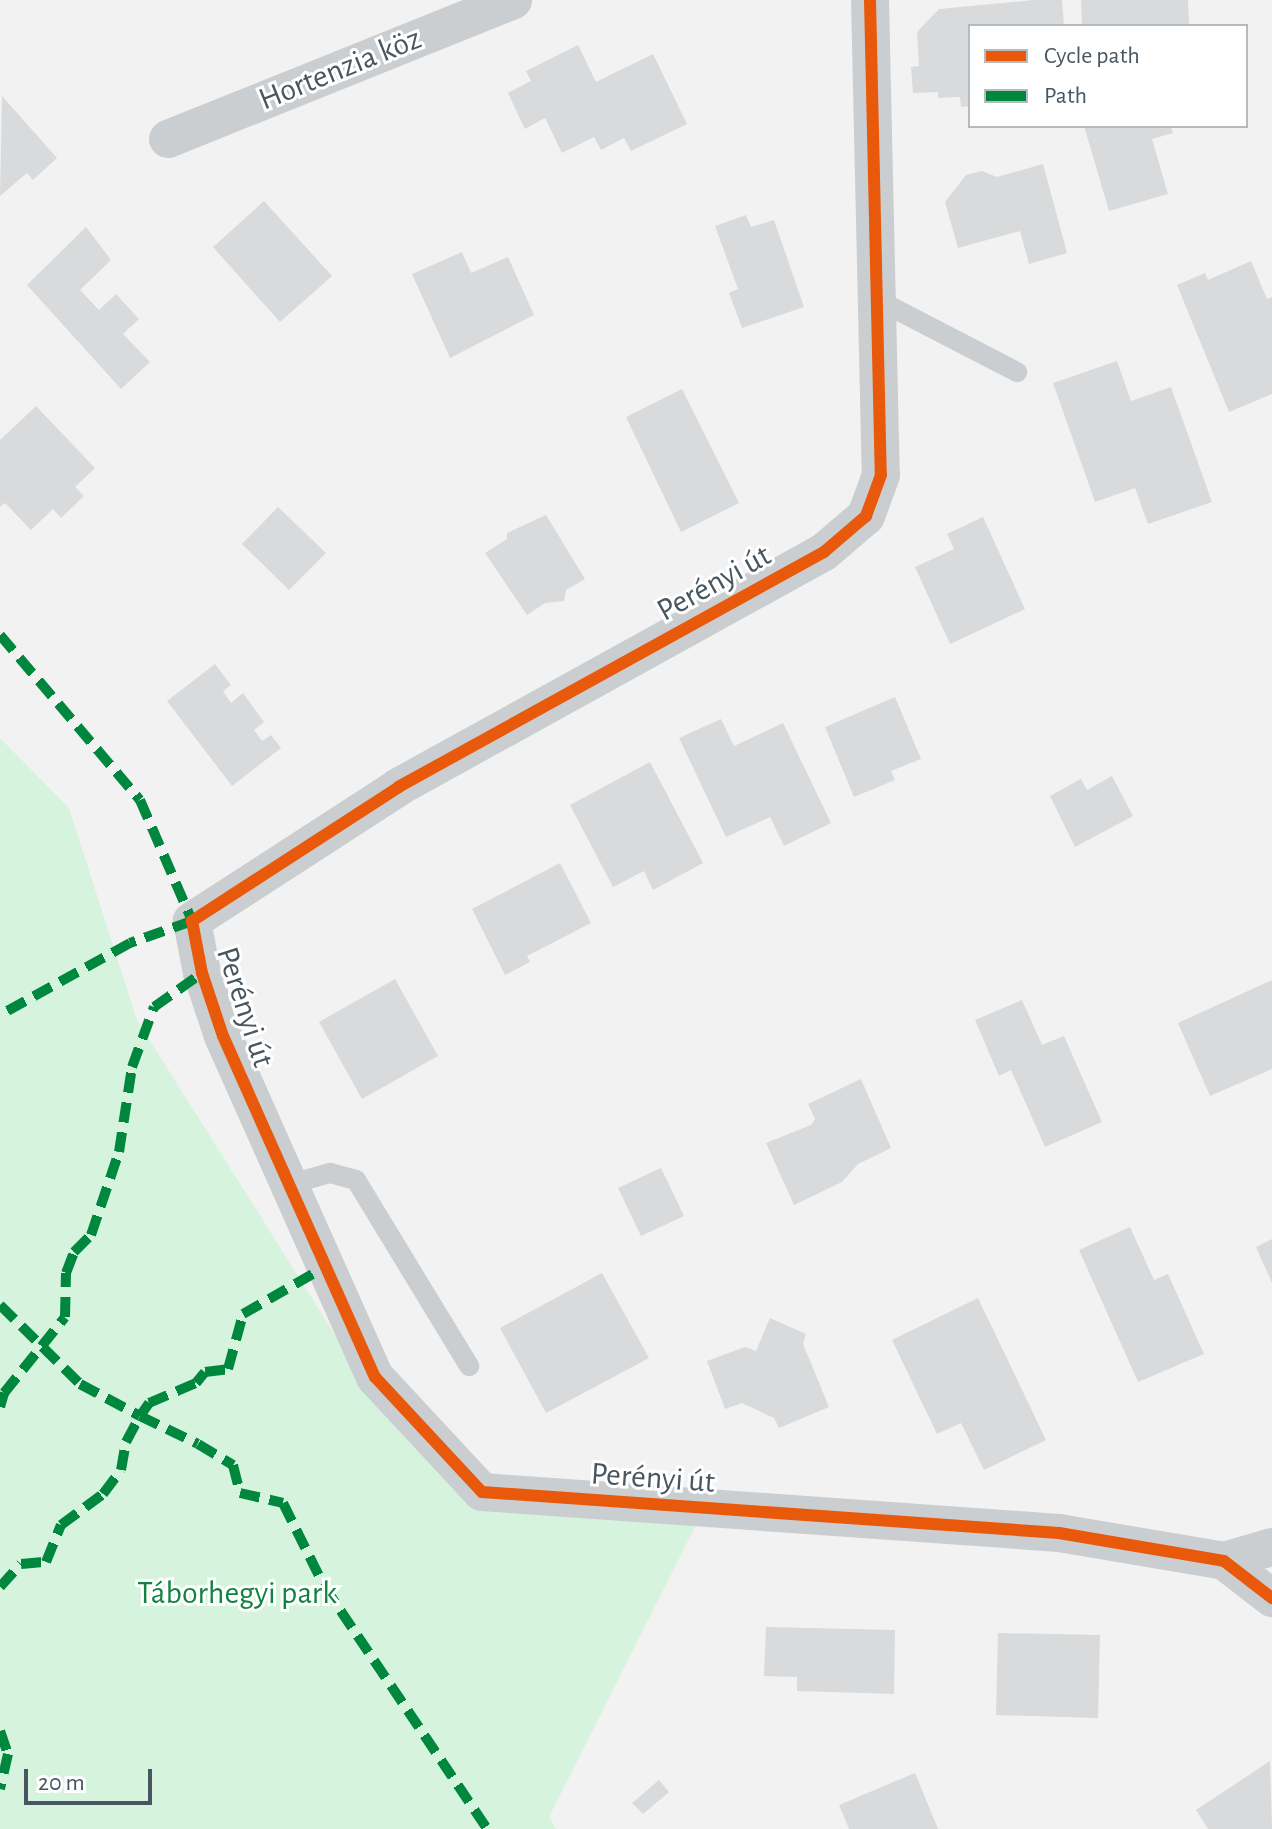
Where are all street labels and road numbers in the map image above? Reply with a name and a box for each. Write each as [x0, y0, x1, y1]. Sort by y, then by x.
street label: Hortenzia köz [253, 19, 427, 119]
street label: Perényi út [650, 536, 778, 630]
street label: Perényi út [208, 942, 282, 1072]
street label: Perényi út [590, 1455, 716, 1501]

